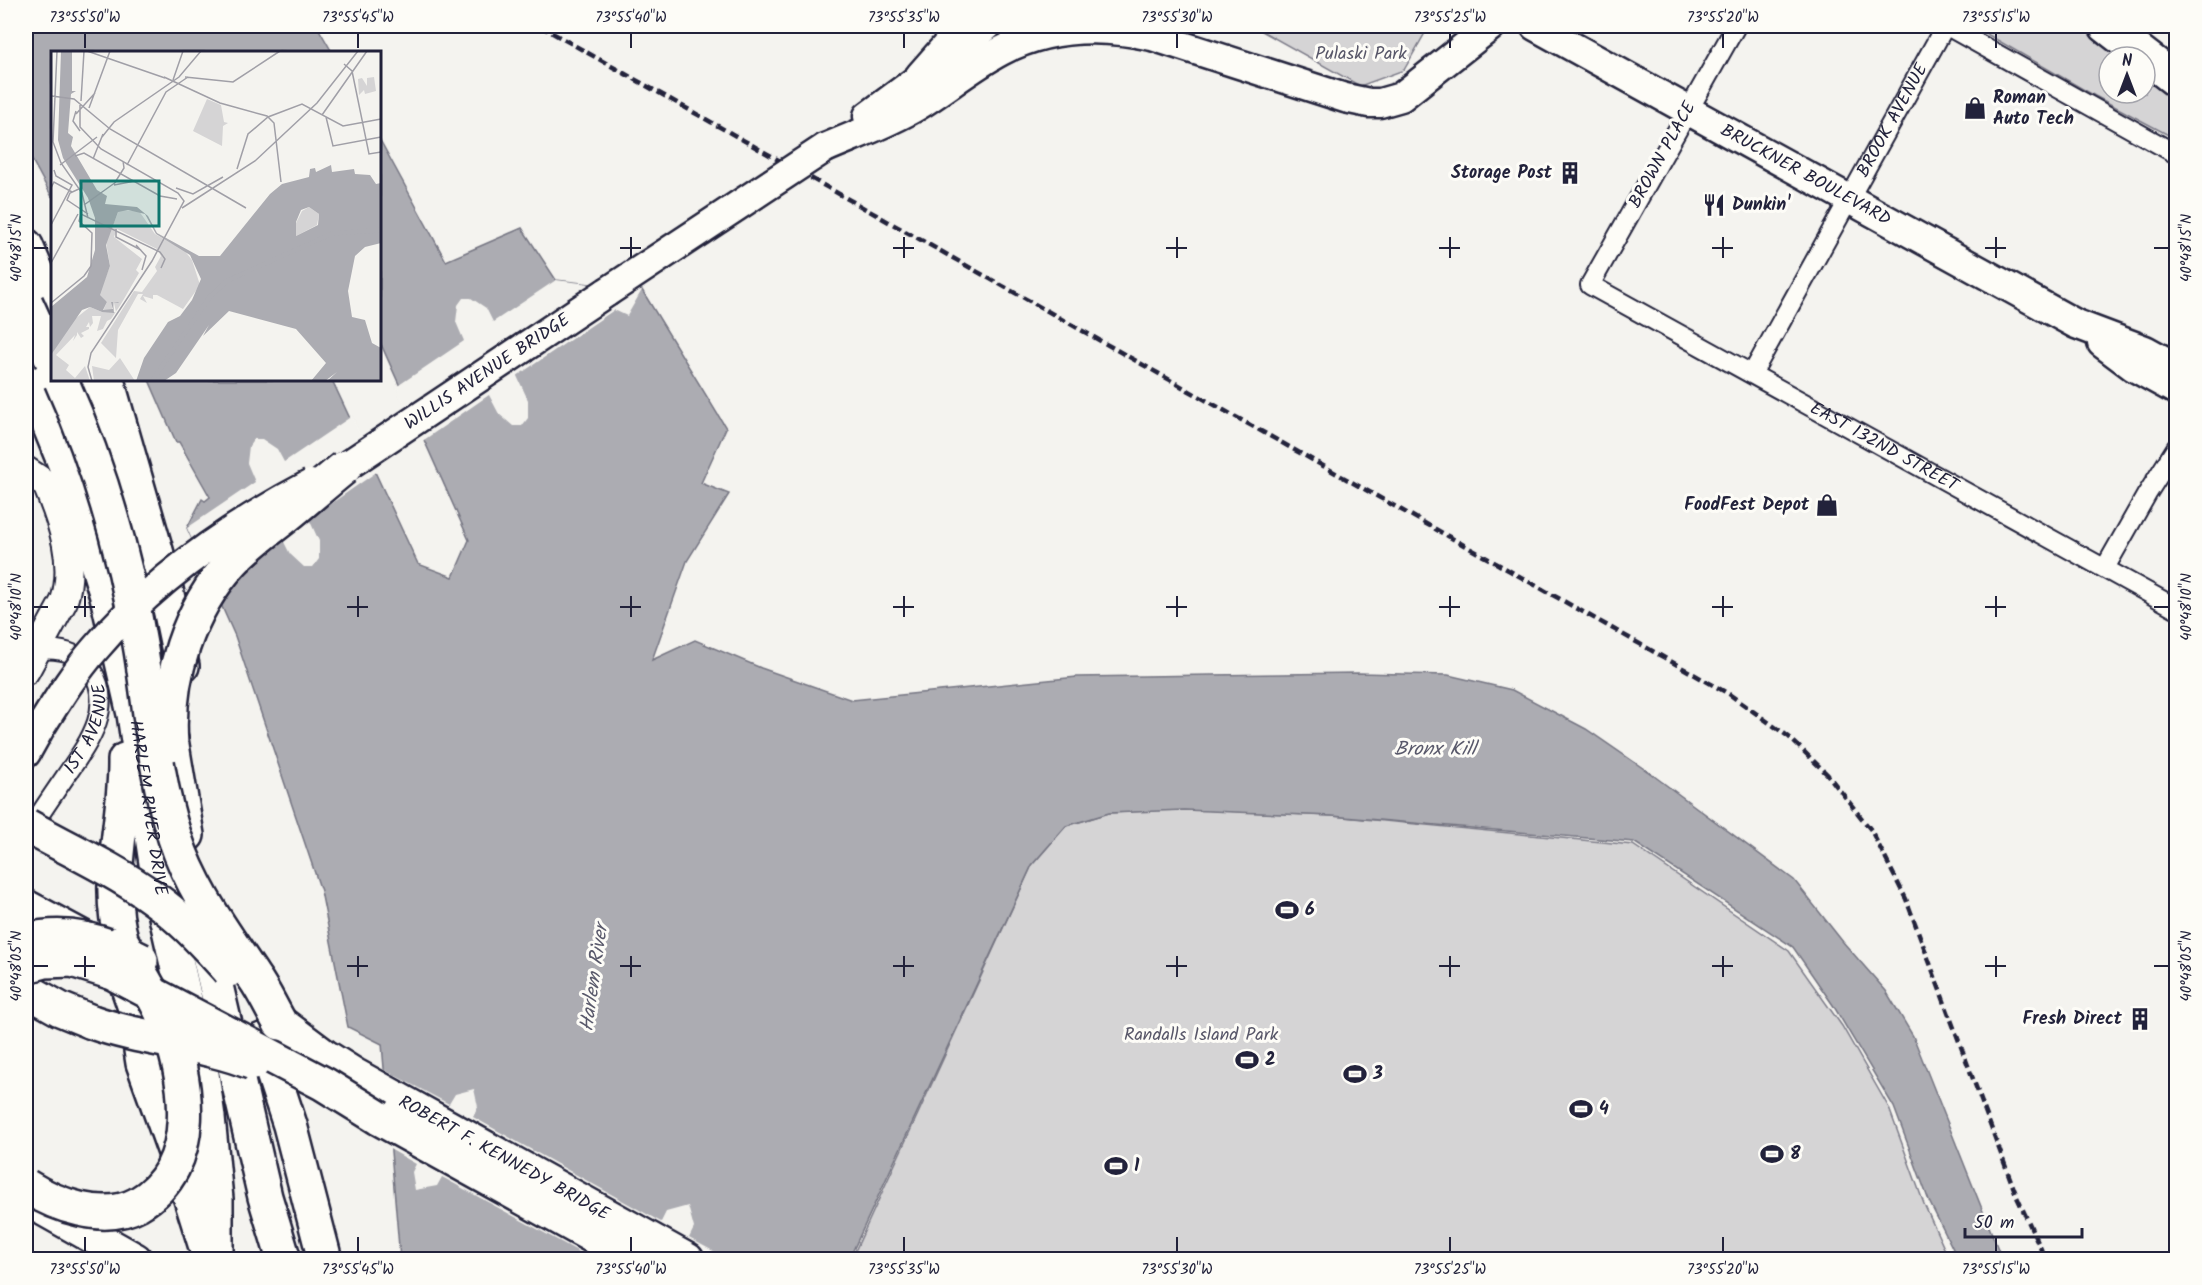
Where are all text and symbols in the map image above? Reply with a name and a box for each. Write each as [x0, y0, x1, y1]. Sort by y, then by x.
text: 73°55'50"W [49, 6, 121, 30]
text: 73°55'45"W [322, 6, 394, 30]
text: 73°55'40"W [595, 6, 667, 30]
text: 73°55'35"W [868, 6, 940, 30]
text: 73°55'30"W [1141, 6, 1213, 30]
text: 73°55'25"W [1414, 6, 1486, 30]
text: 73°55'20"W [1687, 6, 1759, 30]
text: 73°55'15"W [1962, 6, 2030, 30]
park label: Pulaski Park [1315, 40, 1407, 69]
north arrow [2097, 45, 2157, 105]
text: N [2122, 49, 2132, 74]
inset map [51, 51, 381, 381]
street label: BROOK AVENUE [1849, 58, 1936, 183]
place label: Roman Auto Tech [1993, 84, 2074, 134]
shop icon: Roman Auto Tech [1962, 95, 1988, 121]
street label: BROWN PLACE [1622, 96, 1705, 214]
street label: BRUCKNER BOULEVARD [1715, 116, 1897, 234]
place label: Storage Post [1451, 159, 1553, 188]
building icon: Storage Post [1557, 160, 1583, 186]
place label: Dunkin' [1732, 191, 1791, 220]
restaurant icon: Dunkin' [1701, 192, 1727, 218]
text: 40°48'15"N [5, 214, 29, 282]
text: 40°48'15"N [2175, 214, 2199, 282]
street label: WILLIS AVENUE BRIDGE [398, 306, 576, 438]
street label: EAST 132ND STREET [1804, 394, 1965, 500]
place label: FoodFest Depot [1684, 491, 1810, 520]
shop icon: FoodFest Depot [1814, 492, 1840, 518]
text: 40°48'10"N [5, 573, 29, 641]
text: 40°48'10"N [2175, 573, 2199, 641]
street label: 1ST AVENUE [57, 680, 115, 780]
street label: HARLEM RIVER DRIVE [121, 718, 175, 899]
water label: Bronx Kill [1394, 734, 1480, 766]
place label: 6 [1305, 896, 1315, 925]
sports icon: 6 [1274, 897, 1300, 923]
water label: Harlem River [572, 918, 619, 1034]
text: 40°48'05"N [5, 931, 29, 1002]
text: 40°48'05"N [2175, 931, 2199, 1002]
place label: Fresh Direct [2023, 1005, 2123, 1034]
building icon: Fresh Direct [2127, 1006, 2153, 1032]
park label: Randalls Island Park [1124, 1021, 1279, 1050]
place label: 2 [1265, 1046, 1276, 1075]
sports icon: 2 [1234, 1047, 1260, 1073]
place label: 3 [1372, 1060, 1383, 1089]
sports icon: 3 [1342, 1061, 1368, 1087]
street label: ROBERT F. KENNEDY BRIDGE [393, 1088, 615, 1229]
place label: 4 [1599, 1095, 1609, 1124]
sports icon: 4 [1568, 1096, 1594, 1122]
place label: 8 [1790, 1140, 1801, 1169]
sports icon: 8 [1759, 1141, 1785, 1167]
place label: 1 [1134, 1152, 1140, 1181]
sports icon: 1 [1103, 1153, 1129, 1179]
scale bar [1965, 1201, 2082, 1239]
text: 50 m [1974, 1209, 2014, 1238]
text: 73°55'50"W [49, 1258, 121, 1282]
text: 73°55'45"W [322, 1258, 394, 1282]
text: 73°55'40"W [595, 1258, 667, 1282]
text: 73°55'35"W [868, 1258, 940, 1282]
text: 73°55'30"W [1141, 1258, 1213, 1282]
text: 73°55'25"W [1414, 1258, 1486, 1282]
text: 73°55'20"W [1687, 1258, 1759, 1282]
text: 73°55'15"W [1962, 1258, 2030, 1282]

